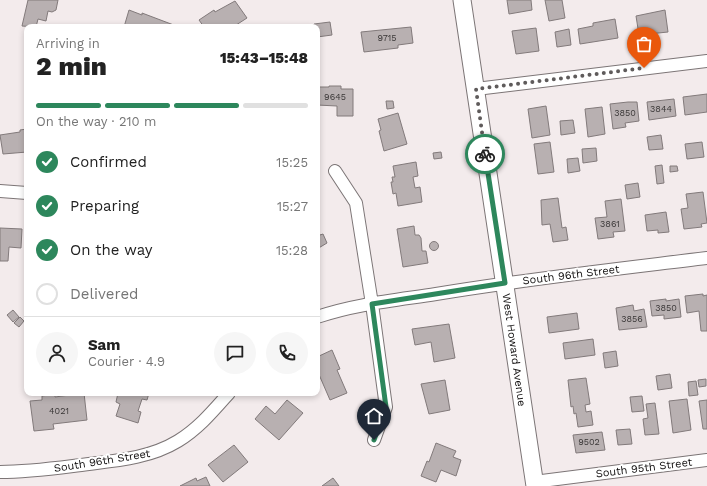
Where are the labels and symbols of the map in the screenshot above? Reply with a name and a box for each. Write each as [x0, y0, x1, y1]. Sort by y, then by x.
pin [627, 27, 661, 68]
house number: 9715 [377, 33, 397, 43]
house number: 9645 [324, 92, 346, 102]
house number: 3844 [650, 104, 672, 114]
house number: 3850 [614, 108, 636, 118]
courier [465, 134, 505, 174]
house number: 3861 [600, 219, 620, 229]
street label: South 96th Street [522, 263, 620, 287]
street label: West Howard Avenue [500, 293, 528, 407]
house number: 3850 [655, 303, 677, 313]
house number: 3856 [621, 314, 643, 324]
pin [357, 399, 391, 440]
house number: 4021 [49, 406, 69, 416]
house number: 9502 [578, 437, 600, 447]
street label: South 96th Street [53, 447, 151, 475]
street label: South 95th Street [595, 456, 693, 480]

